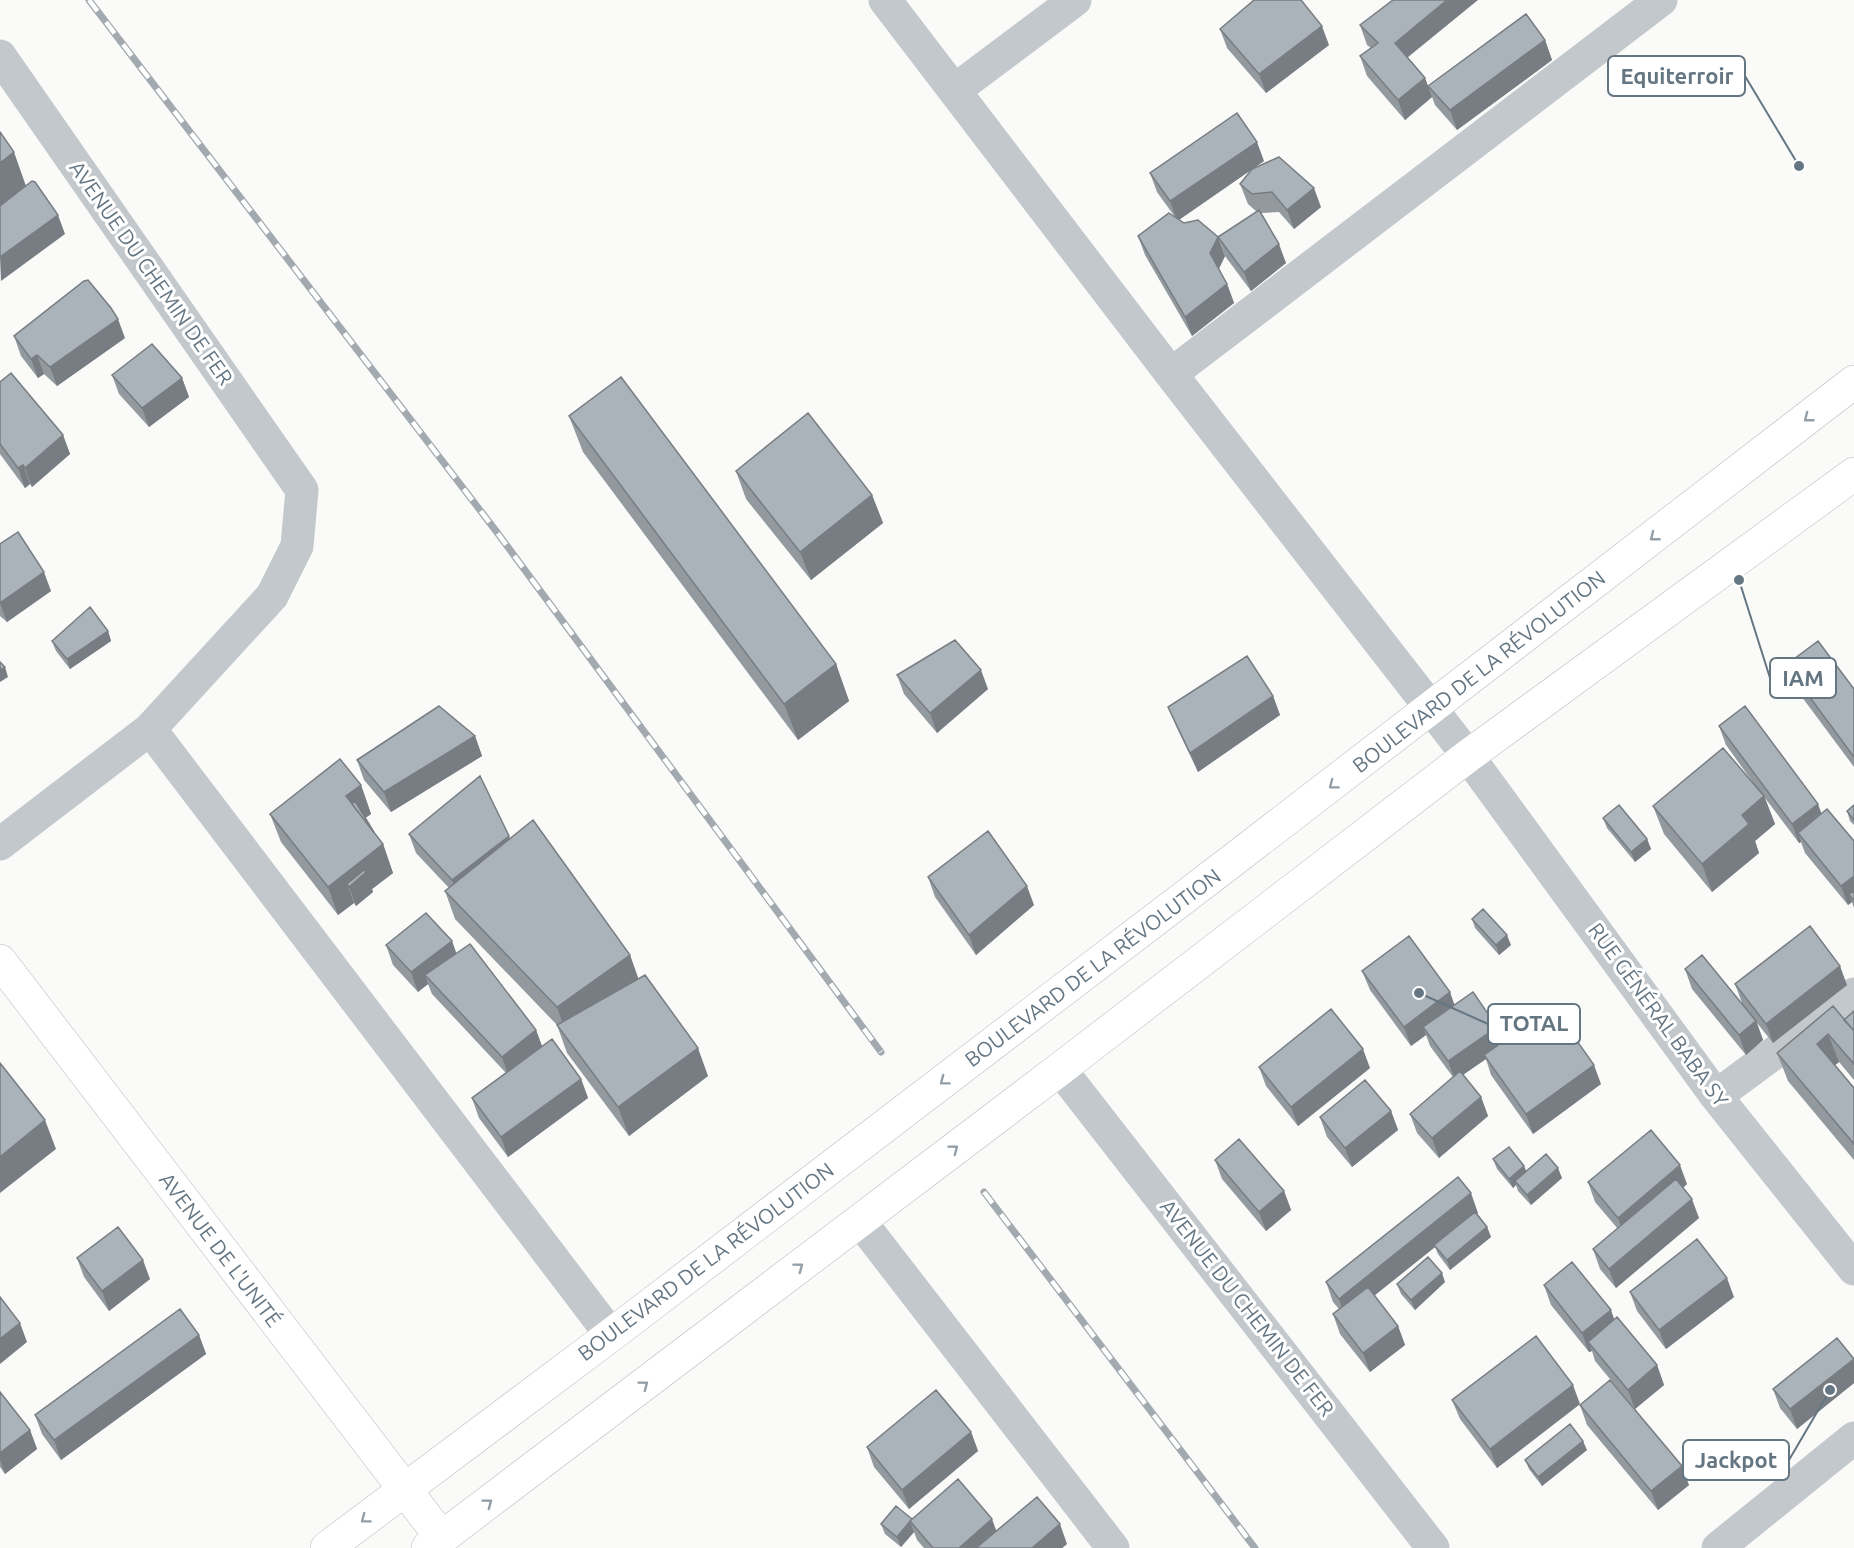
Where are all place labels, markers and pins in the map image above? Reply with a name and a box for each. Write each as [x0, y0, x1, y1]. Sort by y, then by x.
callout: Equiterroir [1608, 56, 1745, 96]
callout: IAM [1770, 658, 1836, 698]
callout: TOTAL [1488, 1004, 1580, 1044]
callout: Jackpot [1683, 1440, 1789, 1480]

